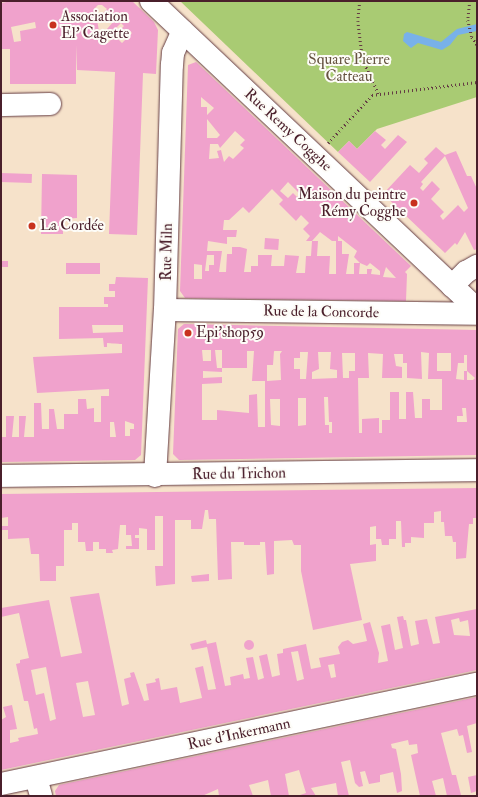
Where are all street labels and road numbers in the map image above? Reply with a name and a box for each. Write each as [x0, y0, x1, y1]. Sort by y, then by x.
street label: Rue Remy Cogghe [241, 85, 335, 175]
street label: Rue Miln [157, 223, 177, 281]
street label: Rue de la Concorde [263, 302, 379, 322]
street label: Rue du Trichon [192, 464, 286, 484]
street label: Rue d'Inkermann [186, 714, 292, 754]

